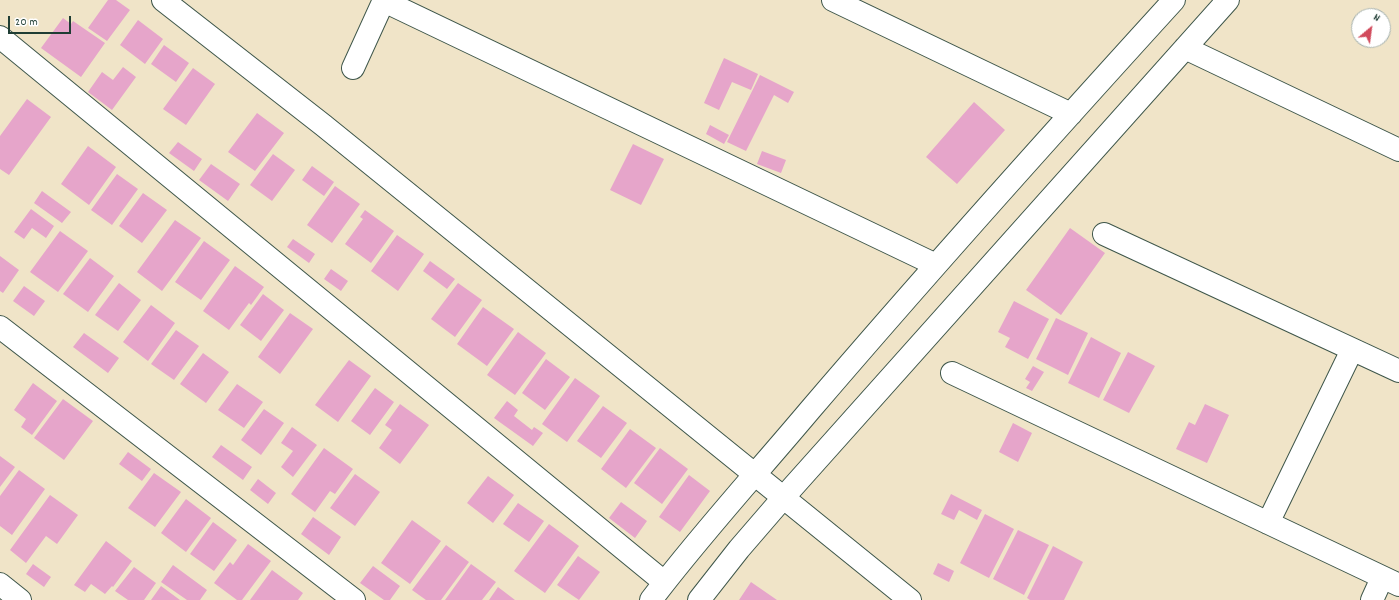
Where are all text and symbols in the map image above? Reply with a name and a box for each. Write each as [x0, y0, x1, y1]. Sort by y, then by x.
scale bar [10, 8, 73, 34]
north arrow [1351, 8, 1391, 48]
text: N [1370, 10, 1383, 27]
text: 20 m [15, 14, 38, 31]

